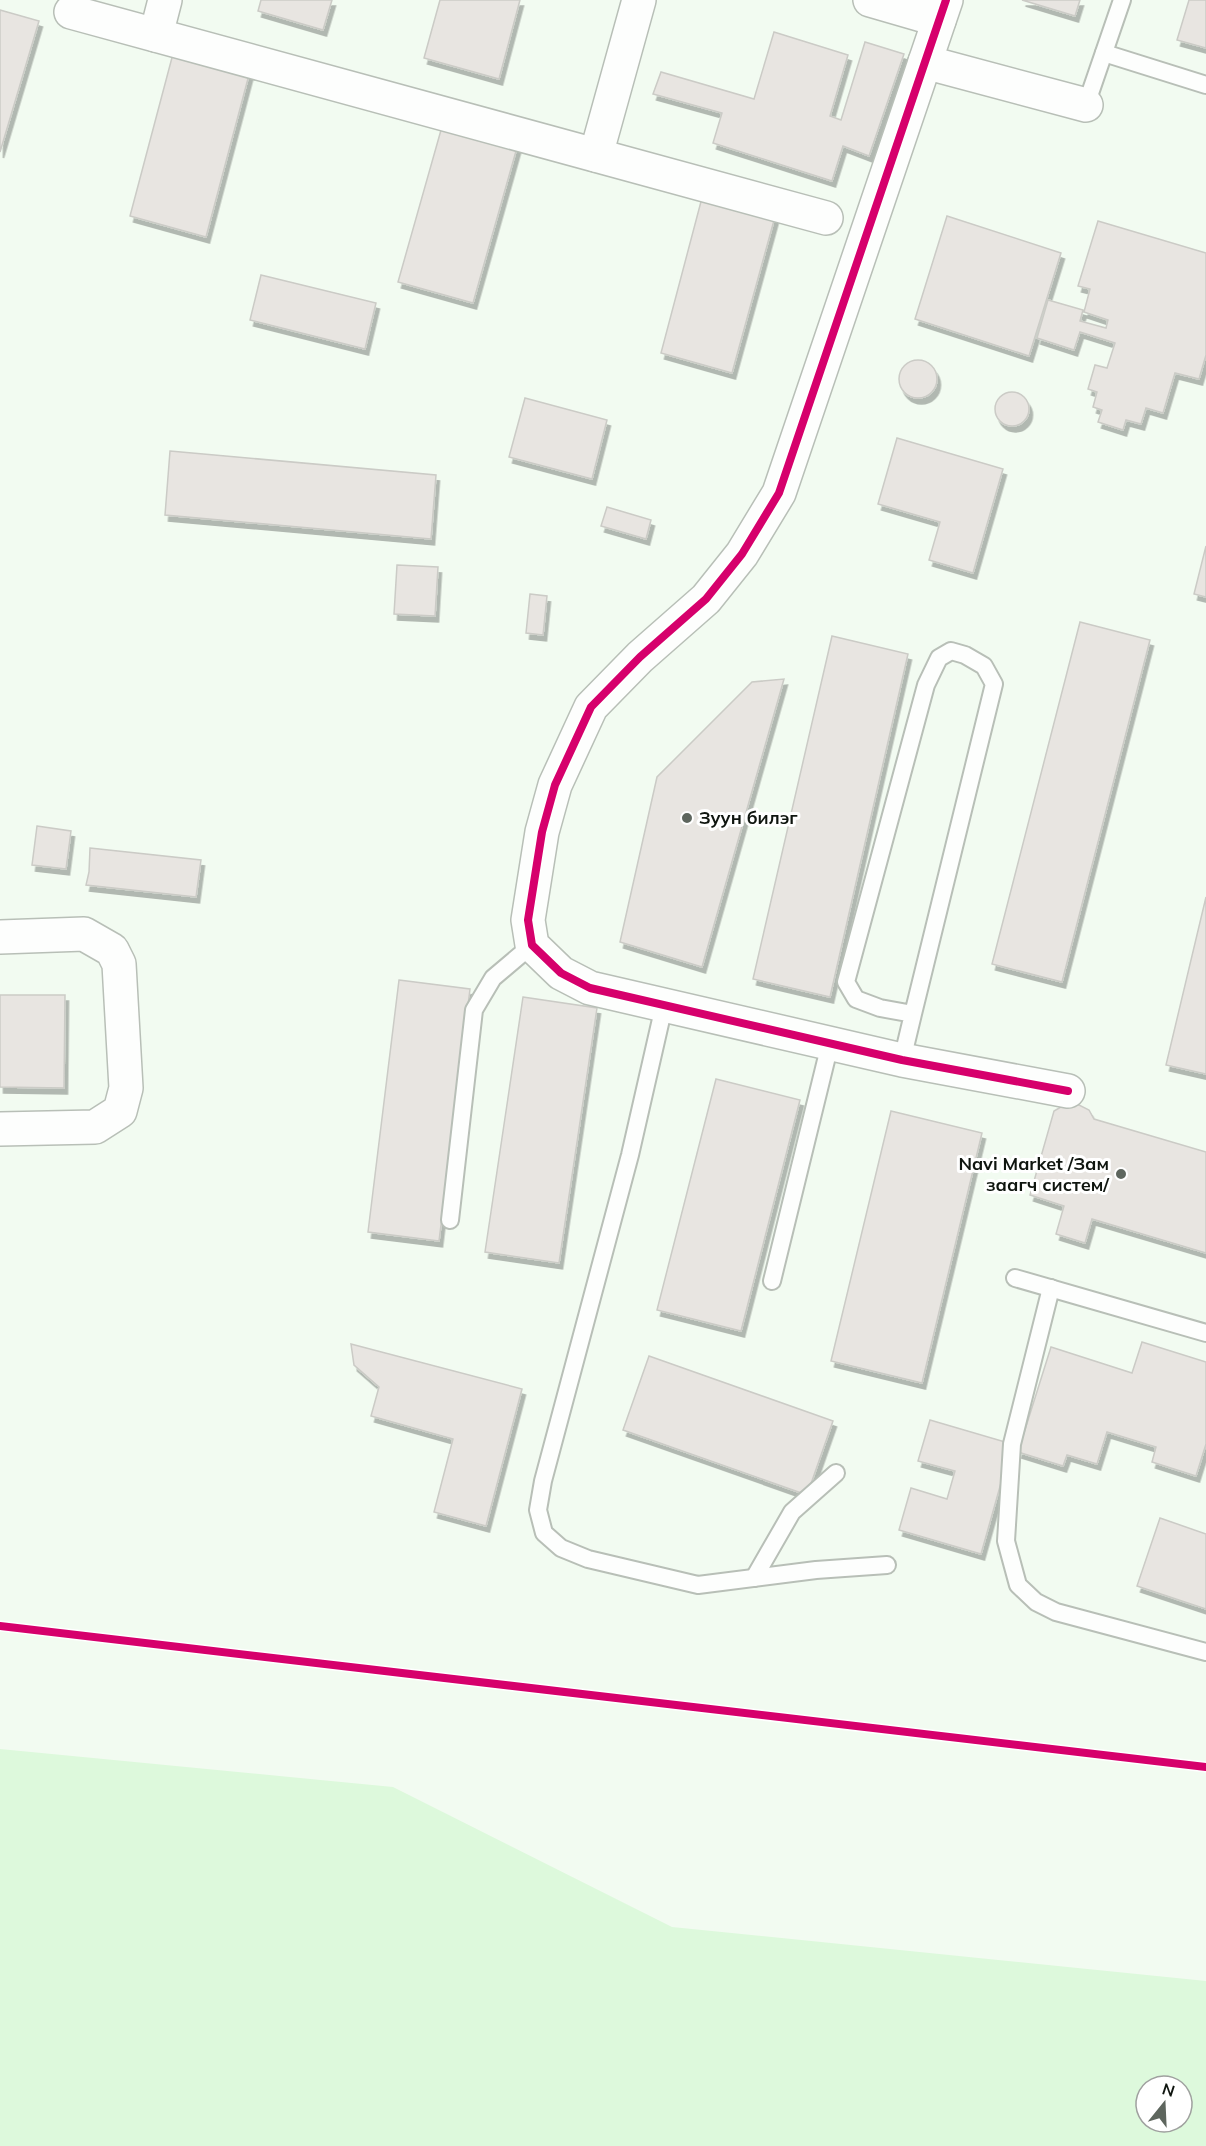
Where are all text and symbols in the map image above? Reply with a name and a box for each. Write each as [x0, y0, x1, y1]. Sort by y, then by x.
place label: Зуун билэг [699, 806, 798, 829]
marker: Зуун билэг [680, 811, 694, 825]
place label: Navi Market /Зам заагч систем/ [958, 1152, 1110, 1196]
marker: Navi Market /Зам заагч систем/ [1114, 1167, 1128, 1181]
north arrow [1134, 2074, 1194, 2134]
text: N [1160, 2078, 1177, 2101]

